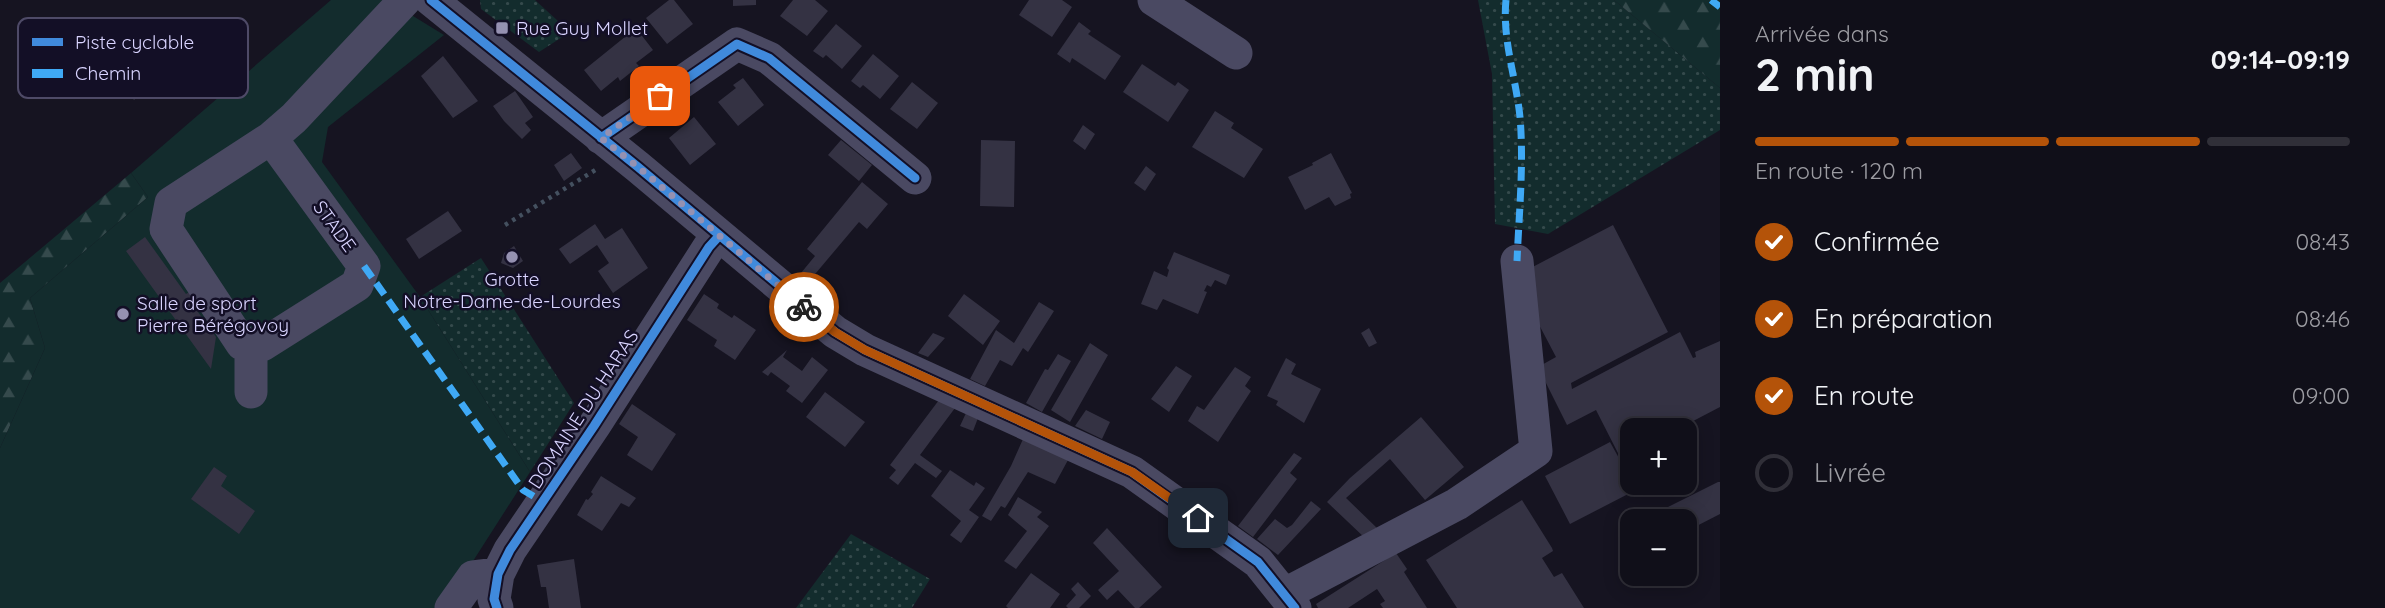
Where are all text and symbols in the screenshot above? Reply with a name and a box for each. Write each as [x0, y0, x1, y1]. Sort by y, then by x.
place label: Rue Guy Mollet [516, 16, 648, 40]
legend [18, 18, 248, 98]
text: Arrivée dans [1755, 19, 1889, 48]
marker: Rue Guy Mollet [494, 20, 510, 36]
text: Piste cyclable [75, 30, 194, 54]
text: 09:14–09:19 [2211, 43, 2350, 76]
text: 2 min [1755, 45, 1875, 103]
text: Chemin [75, 61, 141, 85]
pin [630, 66, 690, 126]
icon: bag [641, 77, 679, 115]
text: En route · 120 m [1755, 156, 1923, 185]
street label: STADE [308, 196, 362, 256]
icon: check [1755, 223, 1793, 261]
text: Confirmée [1814, 225, 1940, 258]
text: 08:43 [2295, 227, 2350, 256]
marker: Grotte Notre-Dame-de-Lourdes [504, 249, 520, 265]
place label: Grotte Notre-Dame-de-Lourdes [403, 267, 621, 313]
courier [769, 272, 839, 342]
icon: bike [785, 288, 823, 326]
place label: Salle de sport Pierre Bérégovoy [137, 291, 289, 337]
icon: check [1755, 300, 1793, 338]
text: En préparation [1814, 302, 1993, 335]
text: 08:46 [2295, 304, 2350, 333]
marker: Salle de sport Pierre Bérégovoy [115, 306, 131, 322]
street label: DOMAINE DU HARAS [523, 325, 643, 493]
icon: check [1755, 377, 1793, 415]
text: En route [1814, 379, 1914, 412]
text: 09:00 [2292, 381, 2350, 410]
map controls [1620, 418, 1697, 586]
button: + [1620, 418, 1697, 495]
text: Livrée [1814, 456, 1886, 489]
pin [1168, 488, 1228, 548]
icon: home [1179, 499, 1217, 537]
button: − [1620, 509, 1697, 586]

